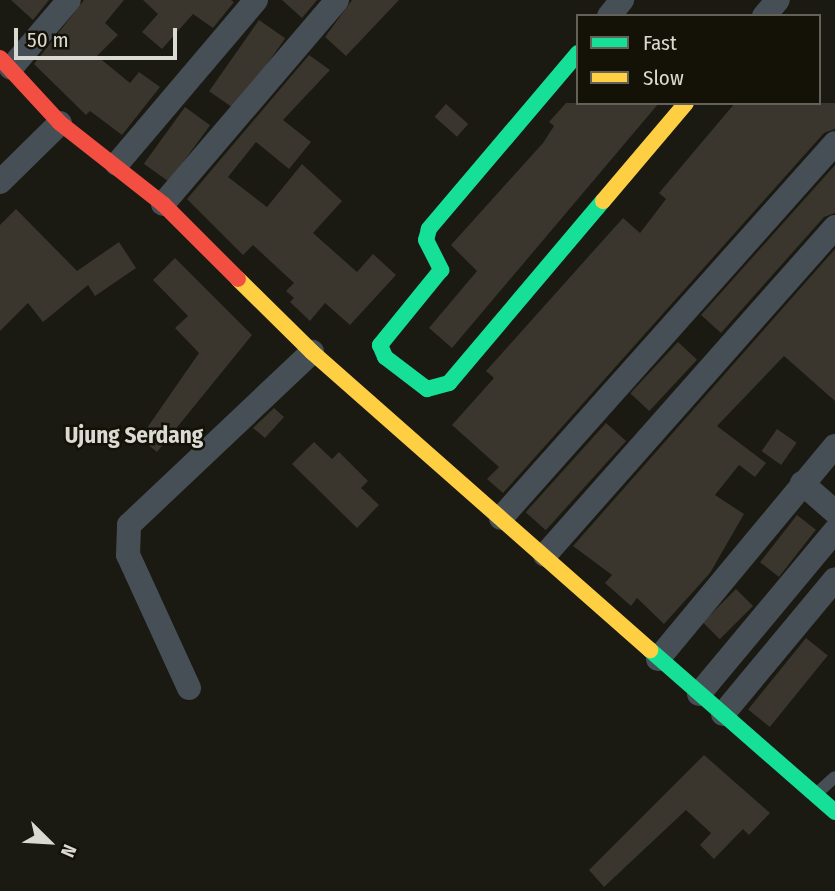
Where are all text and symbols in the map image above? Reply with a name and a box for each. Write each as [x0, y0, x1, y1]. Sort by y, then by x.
scale bar [18, 14, 180, 58]
legend [576, 14, 821, 105]
text: 50 m [27, 27, 69, 53]
text: Fast [643, 30, 677, 56]
text: Slow [643, 65, 684, 91]
district label: Ujung Serdang [65, 421, 203, 449]
north arrow [14, 807, 84, 877]
text: N [56, 841, 81, 861]

